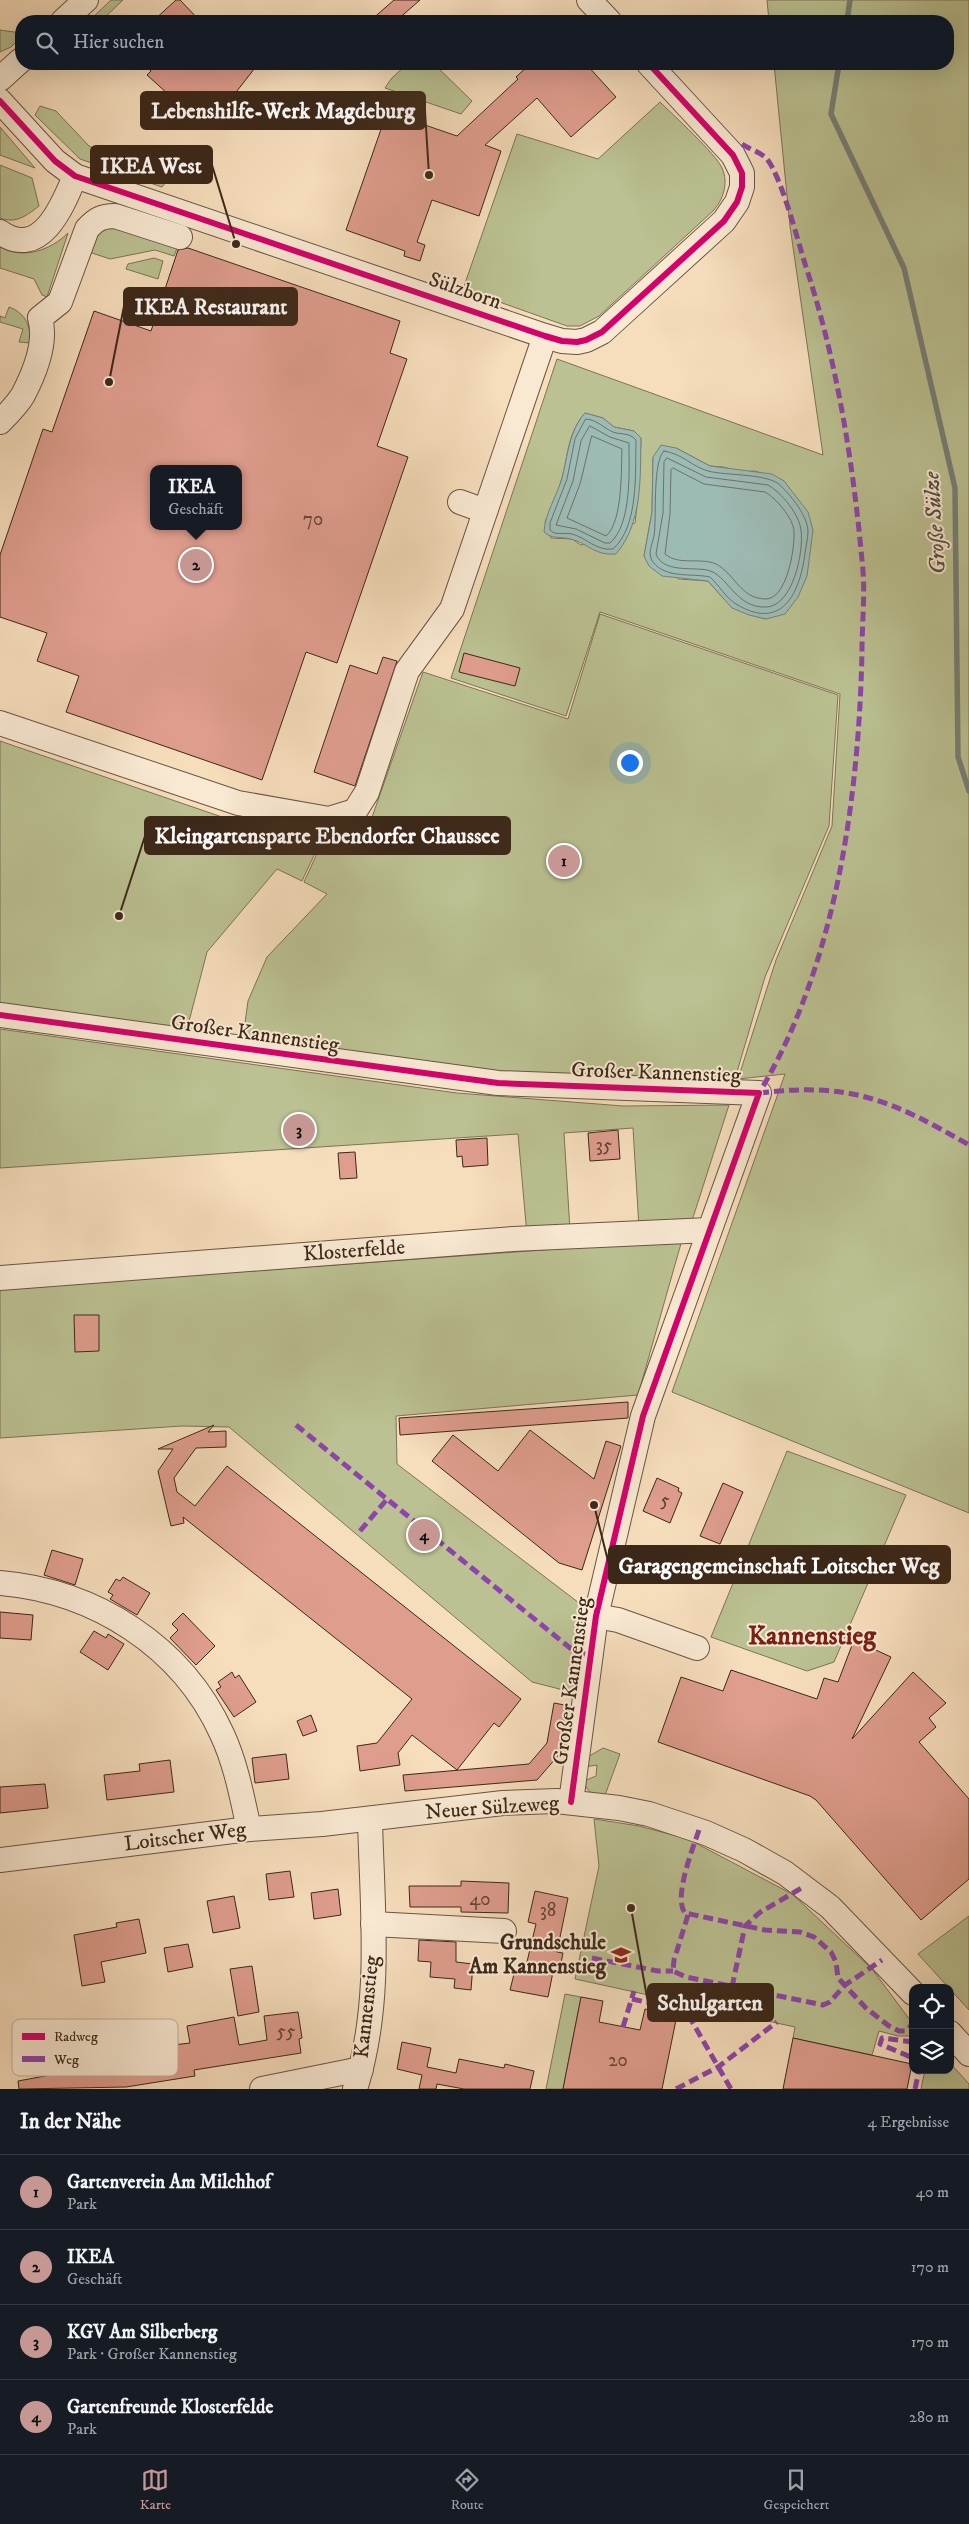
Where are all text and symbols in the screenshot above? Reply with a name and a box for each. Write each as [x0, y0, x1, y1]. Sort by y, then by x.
search box [15, 15, 954, 70]
icon: search [33, 29, 61, 57]
text: Hier suchen [73, 31, 164, 54]
callout: Lebenshilfe-Werk Magdeburg [141, 92, 425, 129]
text: Lebenshilfe-Werk Magdeburg [151, 98, 416, 125]
callout: IKEA West [91, 146, 212, 183]
text: IKEA West [100, 153, 202, 180]
street label: Sülzborn [425, 266, 505, 316]
callout: IKEA Restaurant [124, 288, 297, 325]
text: IKEA Restaurant [135, 294, 287, 321]
popup [150, 465, 242, 530]
water label: Große Sülze [918, 470, 952, 575]
text: IKEA [168, 476, 215, 499]
text: Geschäft [168, 499, 224, 519]
house number: 70 [303, 508, 323, 531]
pin: 2 [180, 546, 212, 584]
your location [617, 750, 643, 776]
callout: Kleingartensparte Ebendorfer Chaussee [145, 817, 510, 854]
text: Kleingartensparte Ebendorfer Chaussee [154, 823, 500, 850]
pin: 1 [548, 842, 580, 880]
street label: Großer Kannenstieg [169, 1009, 342, 1059]
street label: Großer Kannenstieg [571, 1057, 742, 1089]
pin: 3 [283, 1111, 315, 1149]
house number: 35 [596, 1134, 613, 1157]
street label: Klosterfelde [302, 1234, 406, 1268]
house number: 5 [660, 1489, 670, 1512]
pin: 4 [408, 1516, 440, 1554]
callout: Garagengemeinschaft Loitscher Weg [609, 1546, 950, 1583]
text: Garagengemeinschaft Loitscher Weg [619, 1553, 941, 1580]
street label: Großer Kannenstieg [547, 1594, 597, 1767]
district label: Kannenstieg [748, 1620, 877, 1653]
street label: Neuer Sülzeweg [424, 1790, 561, 1826]
street label: Loitscher Weg [123, 1817, 248, 1857]
house number: 40 [469, 1888, 491, 1911]
house number: 38 [540, 1899, 556, 1922]
place label: Grundschule Am Kannenstieg [468, 1930, 607, 1980]
school or university icon: Grundschule Am Kannenstieg [610, 1944, 632, 1966]
street label: Kannenstieg [349, 1954, 385, 2060]
callout: Schulgarten [648, 1984, 773, 2021]
map controls [909, 1984, 954, 2074]
button: locate [909, 1984, 954, 2029]
text: Schulgarten [657, 1990, 763, 2017]
legend [12, 2019, 178, 2076]
house number: 55 [277, 2020, 296, 2043]
text: Radweg [54, 2028, 98, 2046]
button: layers [909, 2029, 954, 2074]
house number: 20 [608, 2049, 628, 2072]
text: Weg [53, 2051, 79, 2069]
text: In der Nähe [20, 2109, 121, 2135]
text: 4 Ergebnisse [867, 2112, 949, 2132]
text: Gartenverein Am Milchhof [67, 2171, 271, 2194]
text: 1 [33, 2182, 39, 2202]
text: 40 m [916, 2182, 949, 2202]
text: Park [67, 2194, 97, 2214]
text: IKEA [67, 2246, 114, 2269]
text: 2 [32, 2257, 40, 2277]
text: 170 m [911, 2257, 949, 2277]
text: Geschäft [67, 2269, 122, 2289]
text: KGV Am Silberberg [67, 2321, 217, 2344]
text: 3 [33, 2332, 39, 2352]
text: 170 m [911, 2332, 949, 2352]
text: Park · Großer Kannenstieg [67, 2344, 237, 2364]
text: Gartenfreunde Klosterfelde [67, 2396, 273, 2419]
text: 4 [31, 2407, 41, 2427]
text: 280 m [909, 2407, 949, 2427]
text: Park [67, 2419, 97, 2439]
tab: Karte [140, 2466, 171, 2514]
tab: Route [451, 2466, 484, 2514]
tab: Gespeichert [764, 2466, 829, 2514]

